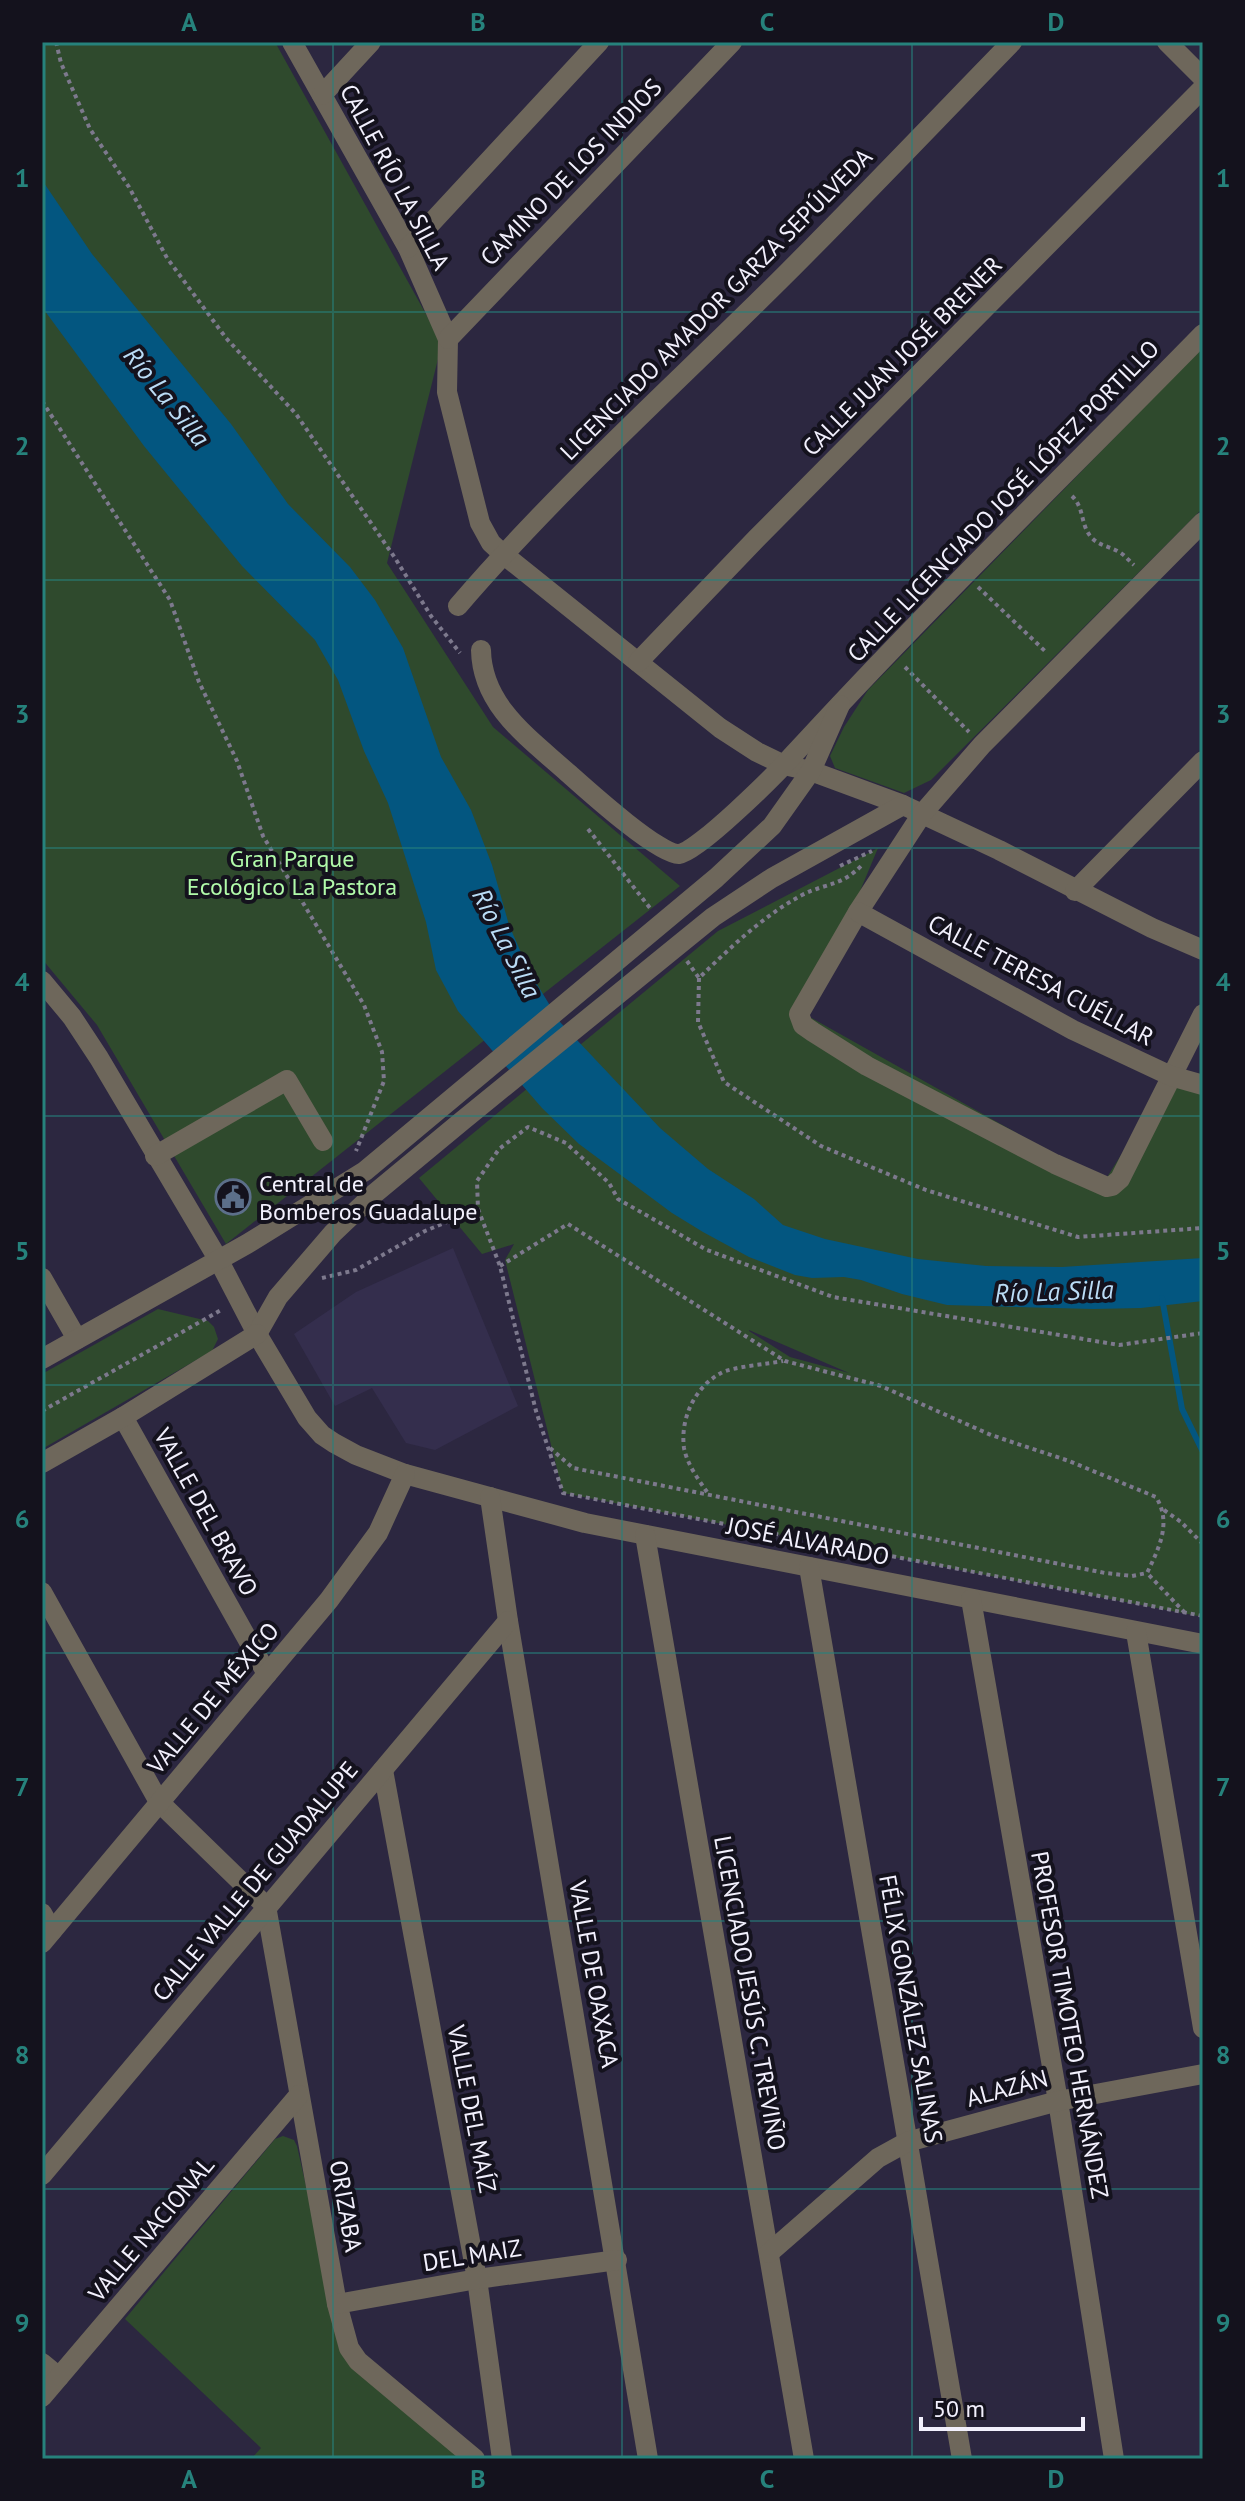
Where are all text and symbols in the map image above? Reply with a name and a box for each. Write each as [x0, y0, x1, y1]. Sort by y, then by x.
text: A [181, 5, 197, 38]
text: B [470, 5, 486, 38]
text: C [760, 5, 774, 38]
text: D [1048, 5, 1064, 38]
street label: CAMINO DE LOS INDIOS [474, 72, 668, 272]
street label: CALLE RÍO LA SILLA [333, 79, 457, 275]
street label: LICENCIADO AMADOR GARZA SEPÚLVEDA [553, 141, 879, 467]
text: 1 [15, 161, 29, 194]
text: 1 [1216, 161, 1230, 194]
street label: CALLE JUAN JOSÉ BRENER [795, 249, 1009, 463]
street label: CALLE LICENCIADO JOSÉ LÓPEZ PORTILLO [840, 333, 1166, 669]
water label: Río La Silla [117, 339, 217, 453]
text: 2 [15, 429, 29, 462]
text: 2 [1216, 429, 1230, 462]
text: 3 [15, 697, 29, 730]
text: 3 [1216, 697, 1230, 730]
park label: Gran Parque Ecológico La Pastora [187, 843, 397, 902]
water label: Río La Silla [465, 882, 549, 1004]
street label: CALLE TERESA CUÉLLAR [923, 907, 1159, 1053]
text: 4 [15, 965, 30, 998]
text: 4 [1216, 965, 1231, 998]
place label: Central de Bomberos Guadalupe [259, 1168, 478, 1227]
public building icon: Central de Bomberos Guadalupe [214, 1178, 252, 1216]
text: 5 [15, 1234, 29, 1267]
text: 5 [1216, 1234, 1230, 1267]
water label: Río La Silla [994, 1272, 1114, 1310]
street label: VALLE DEL BRAVO [147, 1422, 265, 1601]
text: 6 [15, 1502, 29, 1535]
text: 6 [1216, 1502, 1230, 1535]
street label: JOSÉ ALVARADO [723, 1510, 892, 1572]
street label: VALLE DE MÉXICO [140, 1616, 286, 1781]
street label: CALLE VALLE DE GUADALUPE [145, 1755, 365, 2007]
text: 7 [15, 1770, 29, 1803]
text: 7 [1216, 1770, 1230, 1803]
street label: LICENCIADO JESÚS C. TREVIÑO [707, 1833, 793, 2153]
street label: PROFESOR TIMOTEO HERNÁNDEZ [1024, 1849, 1116, 2201]
street label: FÉLIX GONZÁLEZ SALINAS [872, 1872, 950, 2146]
street label: VALLE DE OAXACA [562, 1877, 626, 2070]
street label: VALLE DEL MAÍZ [440, 2022, 503, 2195]
text: 8 [15, 2038, 29, 2071]
text: 8 [1216, 2038, 1230, 2071]
street label: ALAZÁN [963, 2062, 1051, 2114]
street label: VALLE NACIONAL [81, 2150, 221, 2309]
street label: ORIZABA [323, 2158, 369, 2254]
street label: DEL MAIZ [420, 2232, 524, 2278]
text: 9 [15, 2306, 29, 2339]
text: 9 [1216, 2306, 1230, 2339]
scale bar [921, 2381, 1083, 2431]
text: 50 m [933, 2393, 985, 2424]
text: A [181, 2462, 197, 2495]
text: B [470, 2462, 486, 2495]
text: C [760, 2462, 774, 2495]
text: D [1048, 2462, 1064, 2495]

